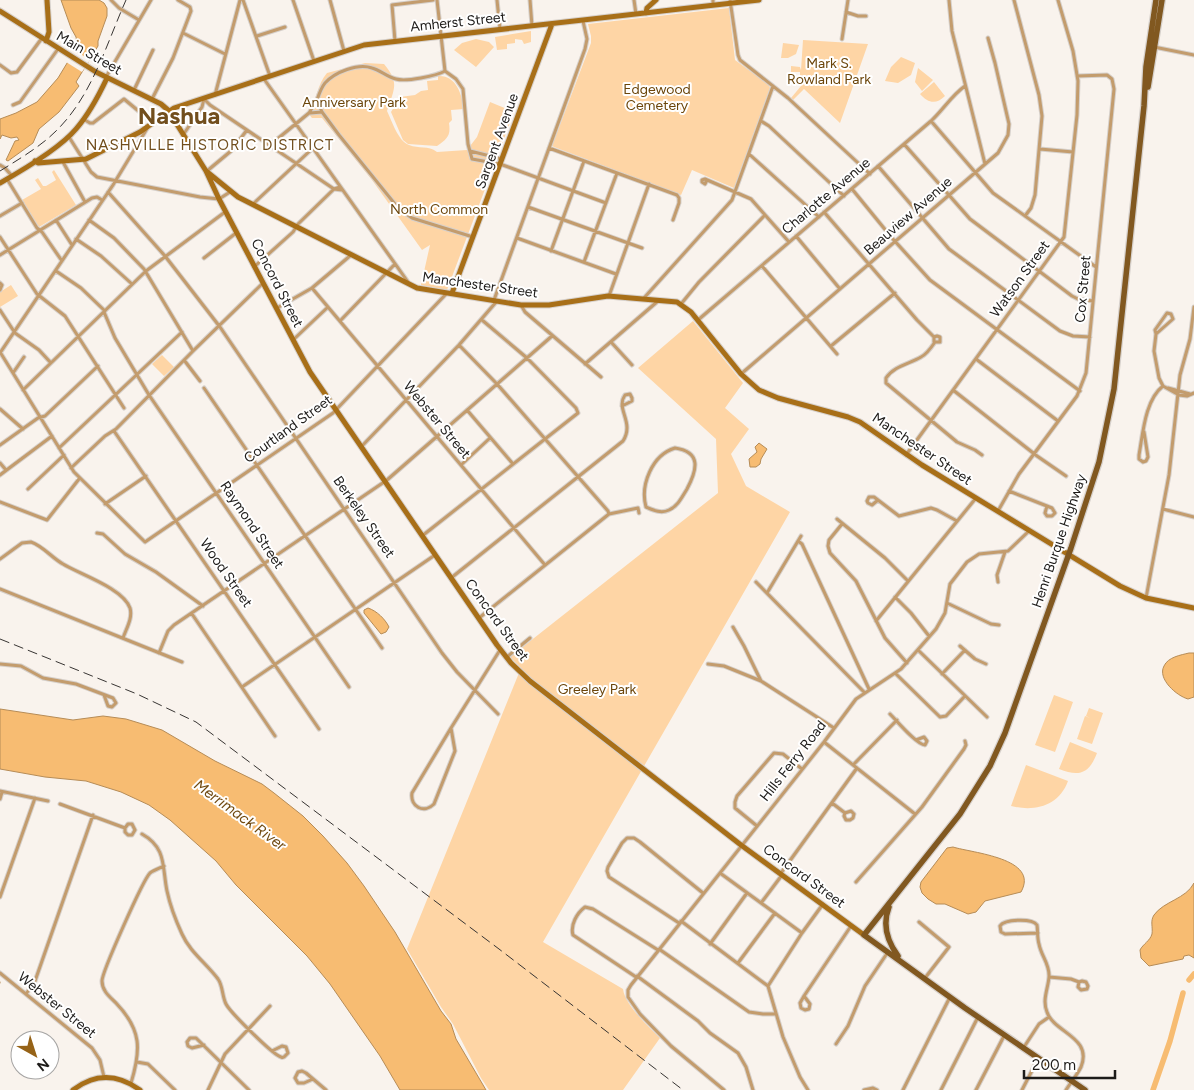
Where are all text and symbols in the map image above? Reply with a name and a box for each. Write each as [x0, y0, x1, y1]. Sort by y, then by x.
street label: Amherst Street [409, 9, 507, 35]
street label: Main Street [53, 27, 125, 79]
park label: Mark S. Rowland Park [787, 55, 871, 88]
park label: Edgewood Cemetery [623, 81, 691, 114]
street label: Sargent Avenue [472, 91, 522, 191]
park label: Anniversary Park [302, 94, 406, 111]
district label: Nashua [138, 101, 220, 130]
district label: NASHVILLE HISTORIC DISTRICT [86, 136, 334, 154]
street label: Charlotte Avenue [778, 154, 874, 238]
street label: Beauview Avenue [861, 173, 956, 259]
park label: North Common [390, 201, 488, 218]
street label: Concord Street [247, 236, 307, 330]
street label: Watson Street [987, 237, 1053, 321]
street label: Cox Street [1072, 255, 1094, 323]
street label: Manchester Street [421, 268, 539, 302]
street label: Webster Street [400, 378, 474, 462]
street label: Courtland Street [241, 391, 335, 467]
street label: Manchester Street [869, 409, 975, 489]
street label: Henri Burque Highway [1028, 471, 1090, 610]
street label: Berkeley Street [330, 473, 398, 561]
street label: Raymond Street [216, 478, 288, 572]
street label: Wood Street [196, 535, 256, 611]
street label: Concord Street [462, 576, 532, 664]
park label: Greeley Park [558, 681, 637, 698]
street label: Hills Ferry Road [756, 717, 830, 805]
water label: Merrimack River [191, 776, 290, 855]
street label: Concord Street [760, 841, 848, 911]
street label: Webster Street [15, 968, 99, 1042]
north arrow [10, 1030, 60, 1080]
scale bar [1024, 1048, 1115, 1080]
text: N [33, 1055, 52, 1075]
text: 200 m [1032, 1056, 1076, 1074]

